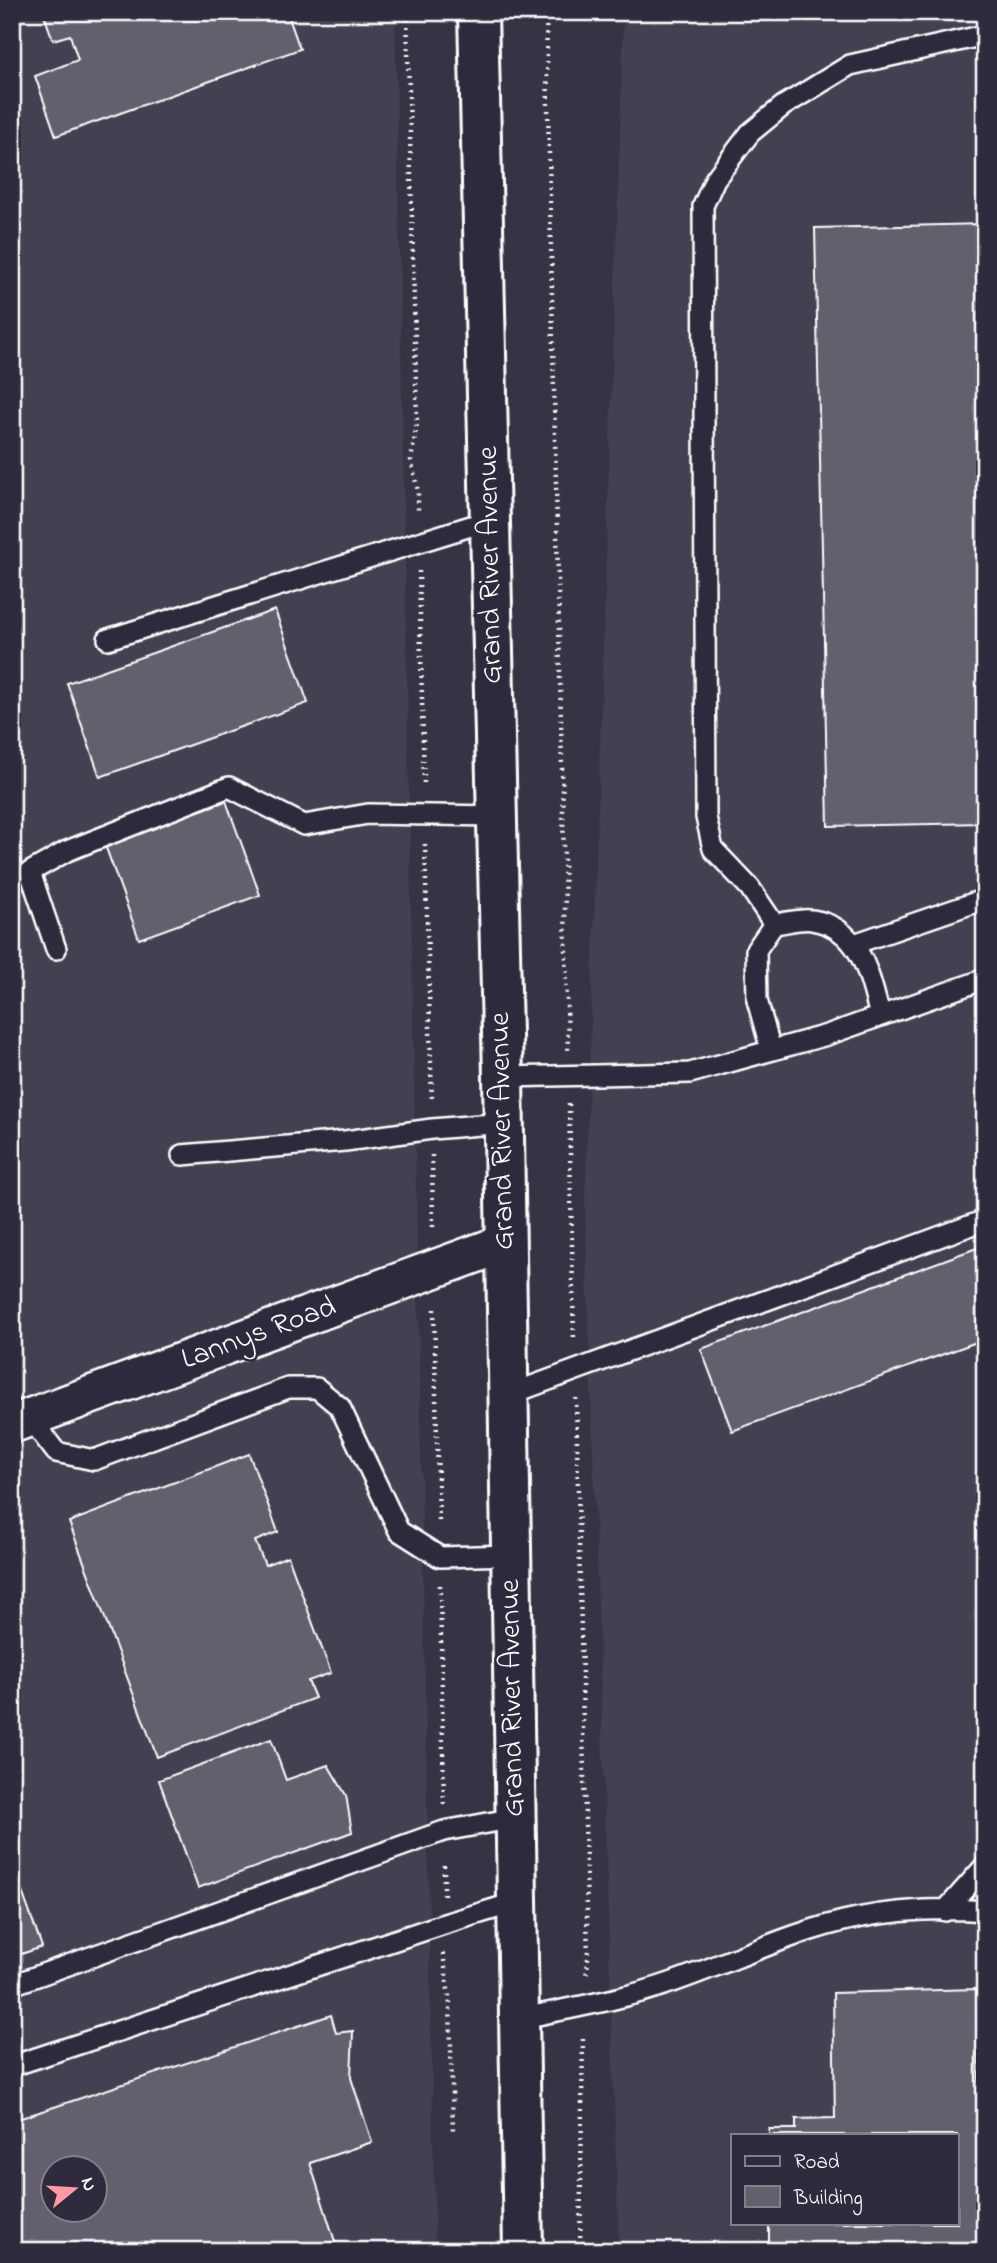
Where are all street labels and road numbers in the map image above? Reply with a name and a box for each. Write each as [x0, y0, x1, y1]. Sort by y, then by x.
street label: Grand River Avenue [467, 445, 515, 684]
street label: Grand River Avenue [479, 1011, 527, 1250]
street label: Lannys Road [176, 1286, 343, 1382]
street label: Grand River Avenue [489, 1578, 537, 1817]

